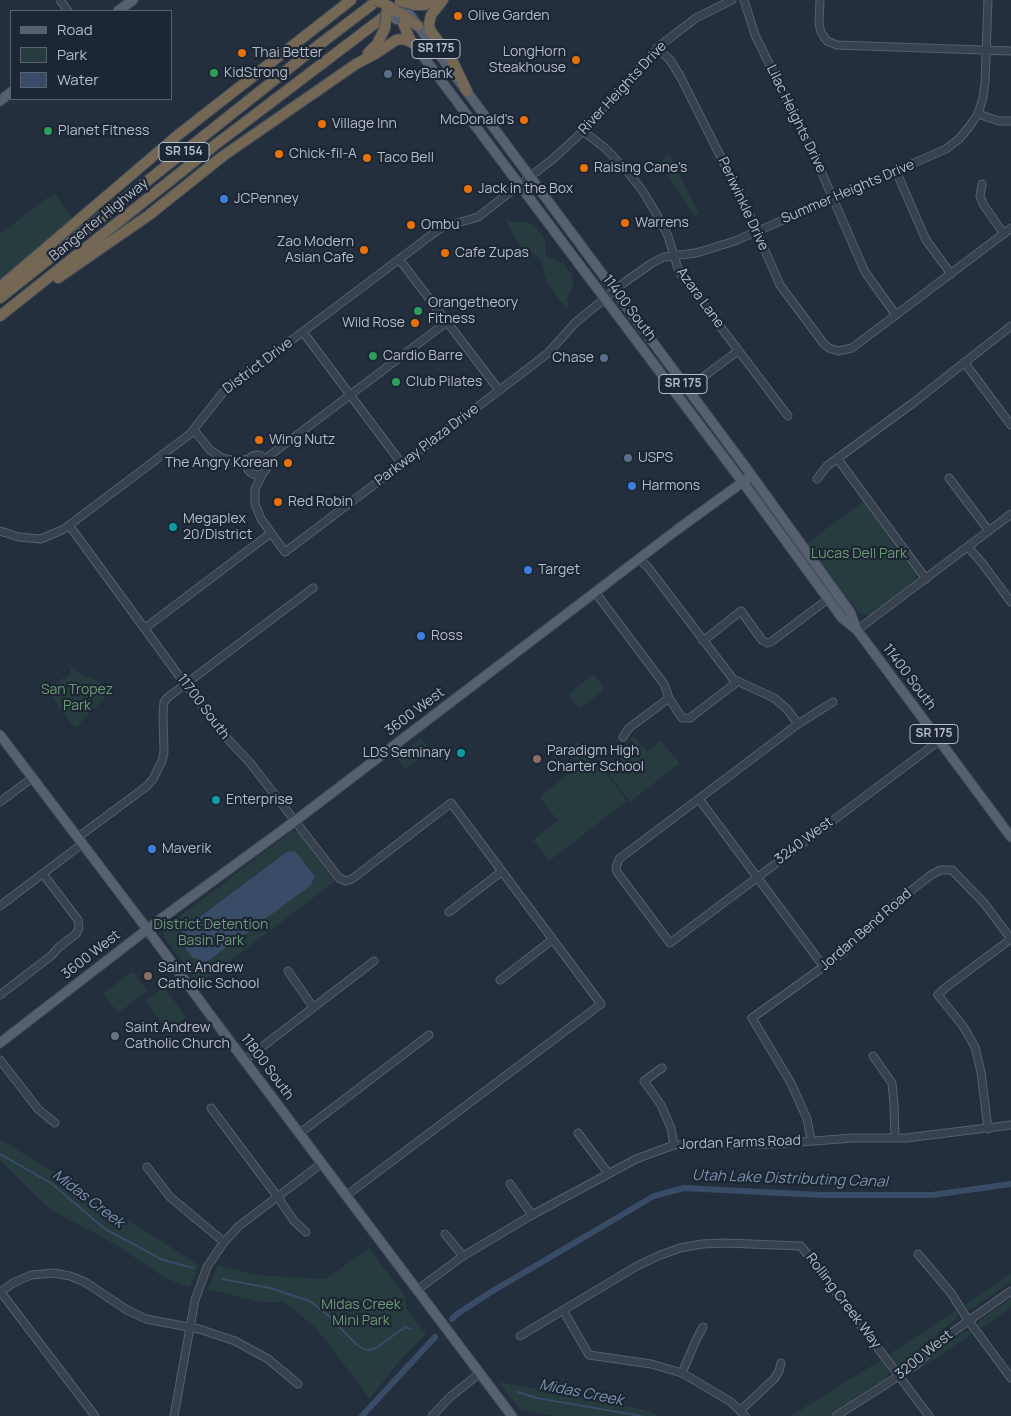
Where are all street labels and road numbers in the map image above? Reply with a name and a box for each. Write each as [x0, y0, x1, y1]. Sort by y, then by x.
street label: River Heights Drive [576, 38, 670, 138]
road number: SR 175 [412, 40, 460, 59]
street label: Lilac Heights Drive [763, 62, 829, 176]
road number: SR 154 [159, 142, 209, 162]
street label: Periwinkle Drive [714, 155, 772, 253]
street label: Summer Heights Drive [779, 156, 917, 228]
street label: Bangerter Highway [46, 175, 152, 265]
street label: Azara Lane [673, 265, 727, 331]
street label: 11400 South [599, 272, 659, 344]
street label: District Drive [220, 334, 296, 398]
road number: SR 175 [659, 374, 707, 394]
street label: Parkway Plaza Drive [372, 401, 482, 489]
street label: 11400 South [879, 641, 939, 713]
street label: 11700 South [173, 671, 233, 743]
street label: 3600 West [382, 684, 448, 740]
road number: SR 175 [910, 724, 958, 744]
street label: 3240 West [772, 814, 836, 868]
street label: Jordan Bend Road [817, 886, 915, 974]
street label: 3600 West [58, 927, 124, 983]
street label: 11800 South [237, 1031, 297, 1103]
street label: Jordan Farms Road [679, 1132, 801, 1154]
street label: Rolling Creek Way [802, 1250, 884, 1352]
street label: 3200 West [892, 1327, 956, 1383]

